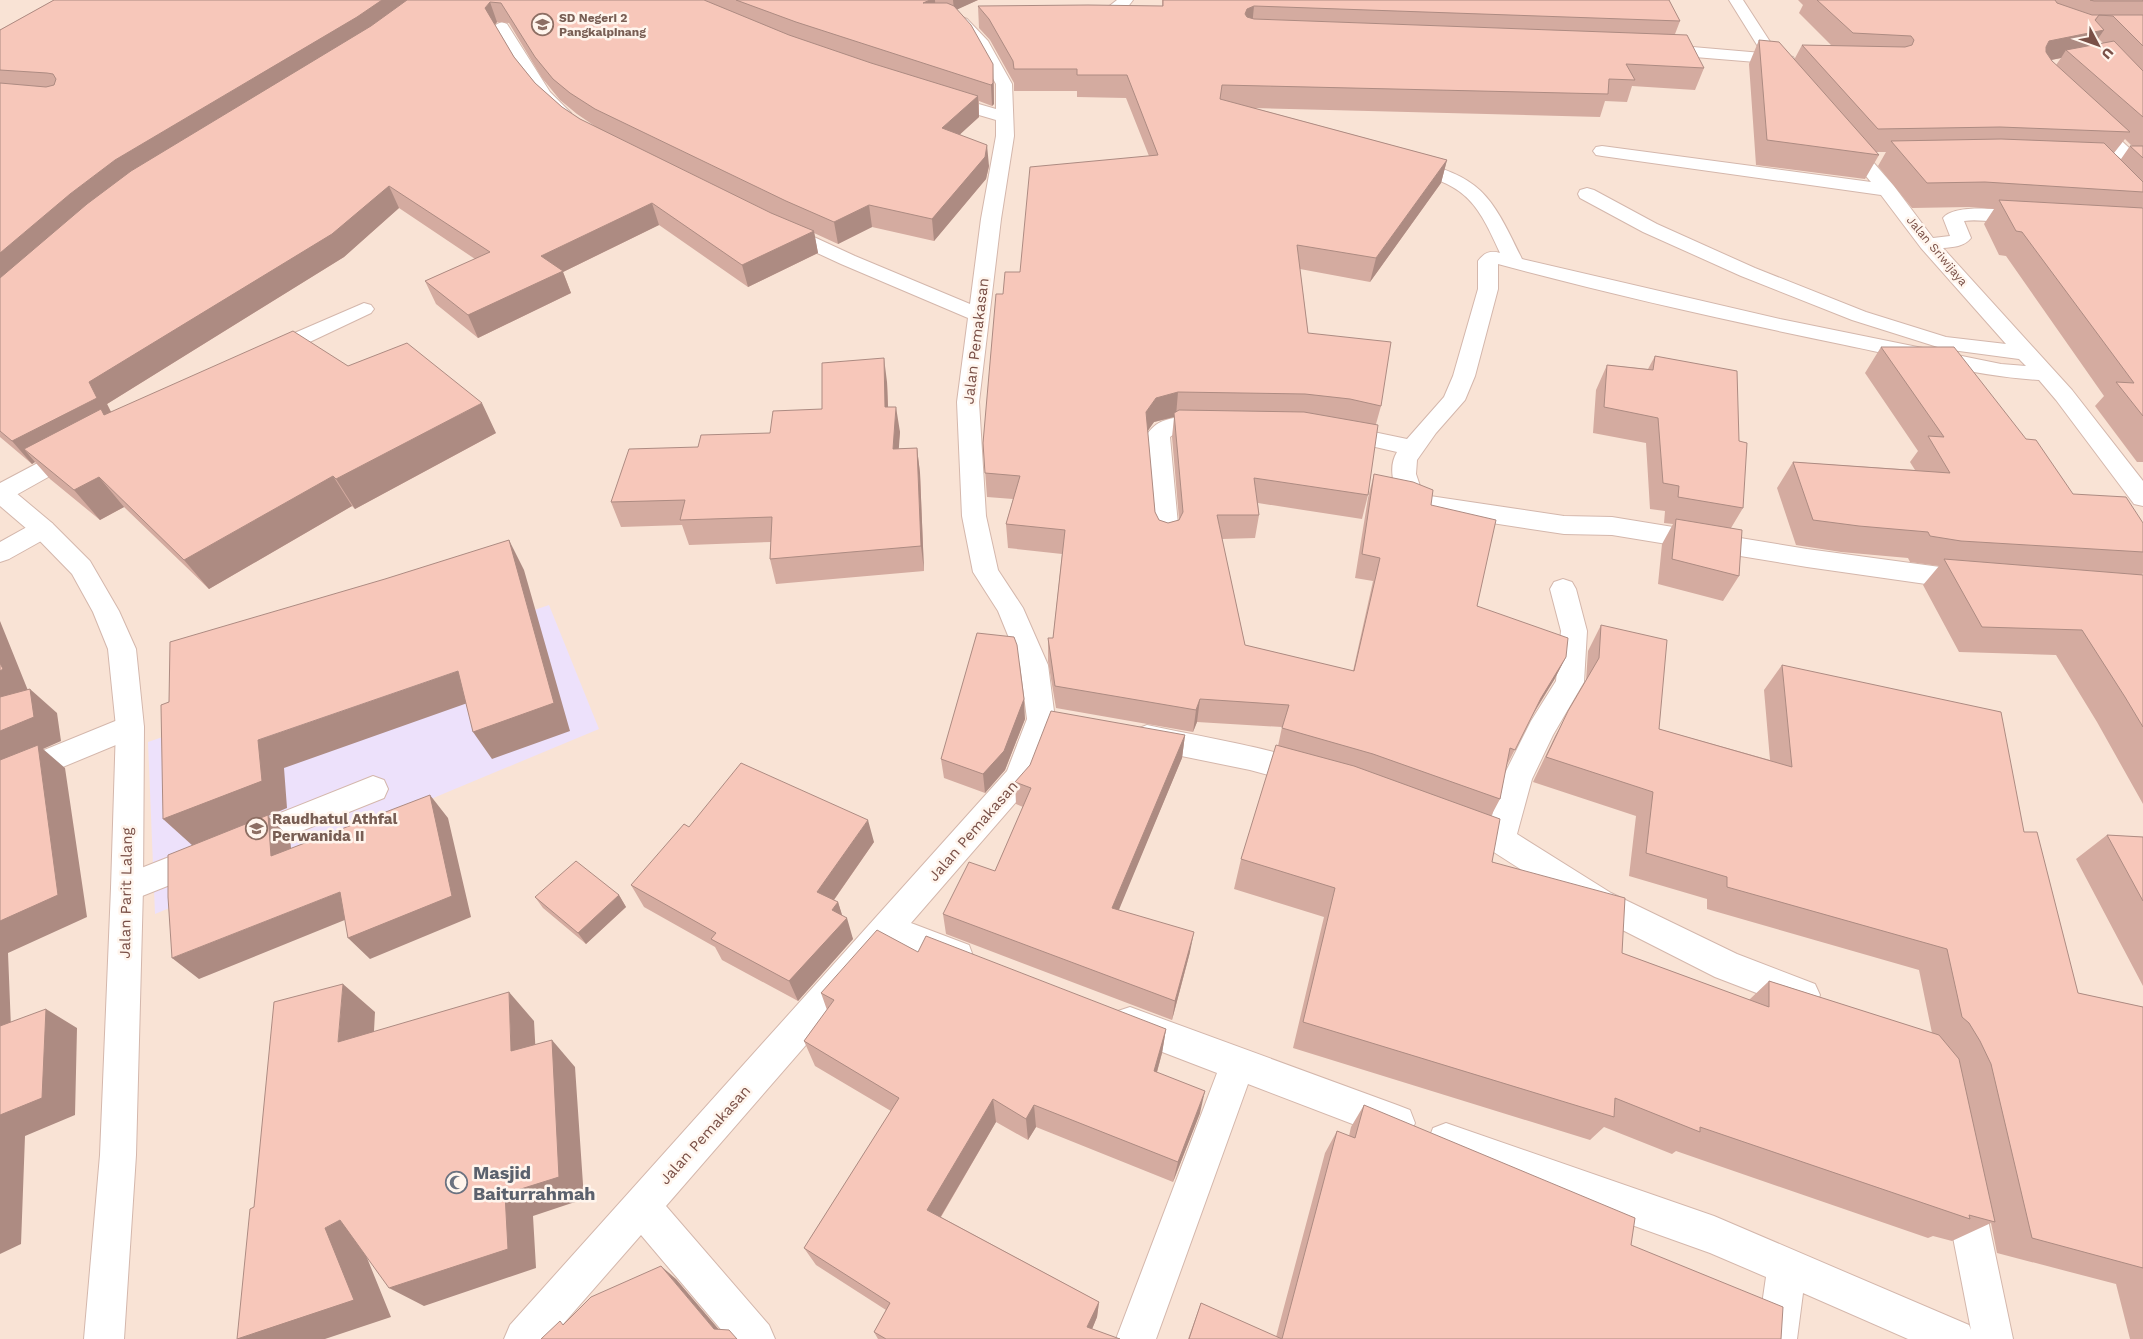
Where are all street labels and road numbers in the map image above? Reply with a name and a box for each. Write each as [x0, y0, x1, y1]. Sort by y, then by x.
street label: Jalan Sriwijaya [1904, 213, 1970, 289]
street label: Jalan Pemakasan [959, 277, 993, 405]
street label: Jalan Pemakasan [924, 777, 1022, 885]
street label: Jalan Parit Lalang [116, 827, 136, 959]
street label: Jalan Pemakasan [656, 1082, 754, 1188]

